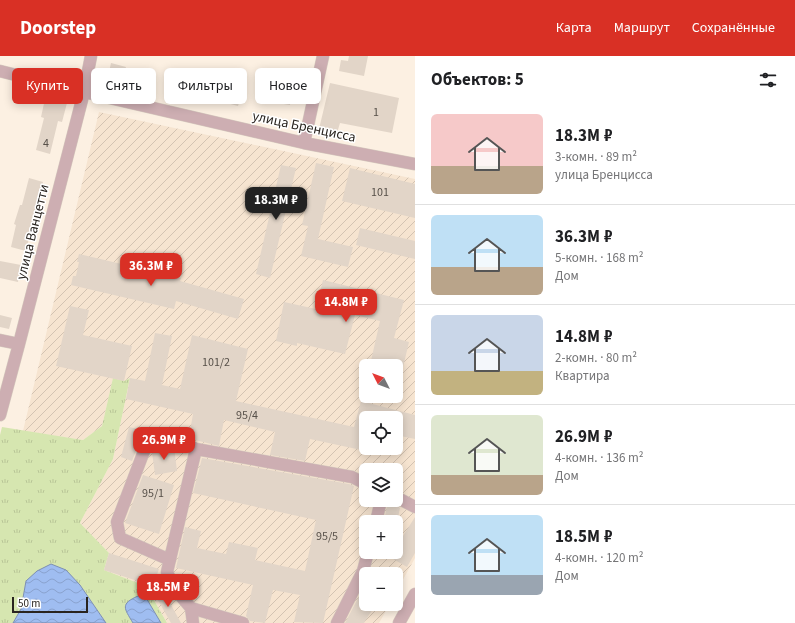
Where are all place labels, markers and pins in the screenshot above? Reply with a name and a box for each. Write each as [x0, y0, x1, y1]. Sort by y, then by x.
pin: 18.3M ₽ [239, 187, 313, 221]
pin: 36.3M ₽ [114, 253, 188, 287]
pin: 14.8M ₽ [309, 289, 383, 323]
pin: 26.9M ₽ [127, 427, 201, 461]
pin: 18.5M ₽ [131, 574, 205, 608]

